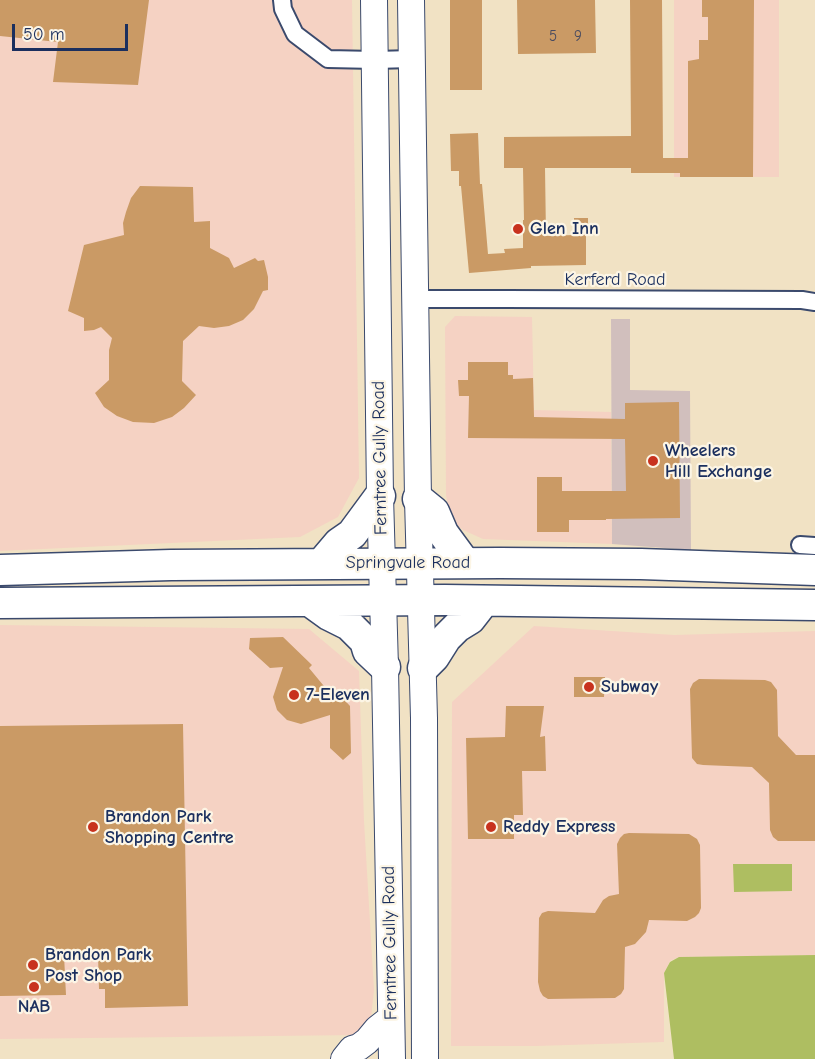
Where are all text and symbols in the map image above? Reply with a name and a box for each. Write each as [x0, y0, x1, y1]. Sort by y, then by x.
scale bar [15, 12, 130, 50]
text: 50 m [23, 24, 65, 45]
house number: 5 [549, 28, 557, 46]
house number: 9 [574, 28, 582, 46]
place label: Glen Inn [530, 218, 599, 240]
marker: Glen Inn [511, 222, 525, 236]
street label: Kerferd Road [565, 269, 665, 291]
street label: Ferntree Gully Road [368, 381, 392, 535]
place label: Wheelers Hill Exchange [665, 440, 772, 482]
marker: Wheelers Hill Exchange [646, 454, 660, 468]
street label: Springvale Road [346, 552, 470, 574]
place label: Subway [601, 676, 658, 698]
marker: Subway [582, 680, 596, 694]
place label: 7-Eleven [306, 684, 370, 706]
marker: 7-Eleven [287, 688, 301, 702]
place label: Brandon Park Shopping Centre [105, 806, 234, 848]
place label: Reddy Express [503, 816, 615, 838]
marker: Brandon Park Shopping Centre [86, 820, 100, 834]
marker: Reddy Express [484, 820, 498, 834]
street label: Ferntree Gully Road [378, 866, 402, 1020]
place label: Brandon Park Post Shop [45, 944, 152, 986]
marker: Brandon Park Post Shop [26, 958, 40, 972]
marker: NAB [27, 980, 41, 994]
place label: NAB [18, 996, 50, 1018]

